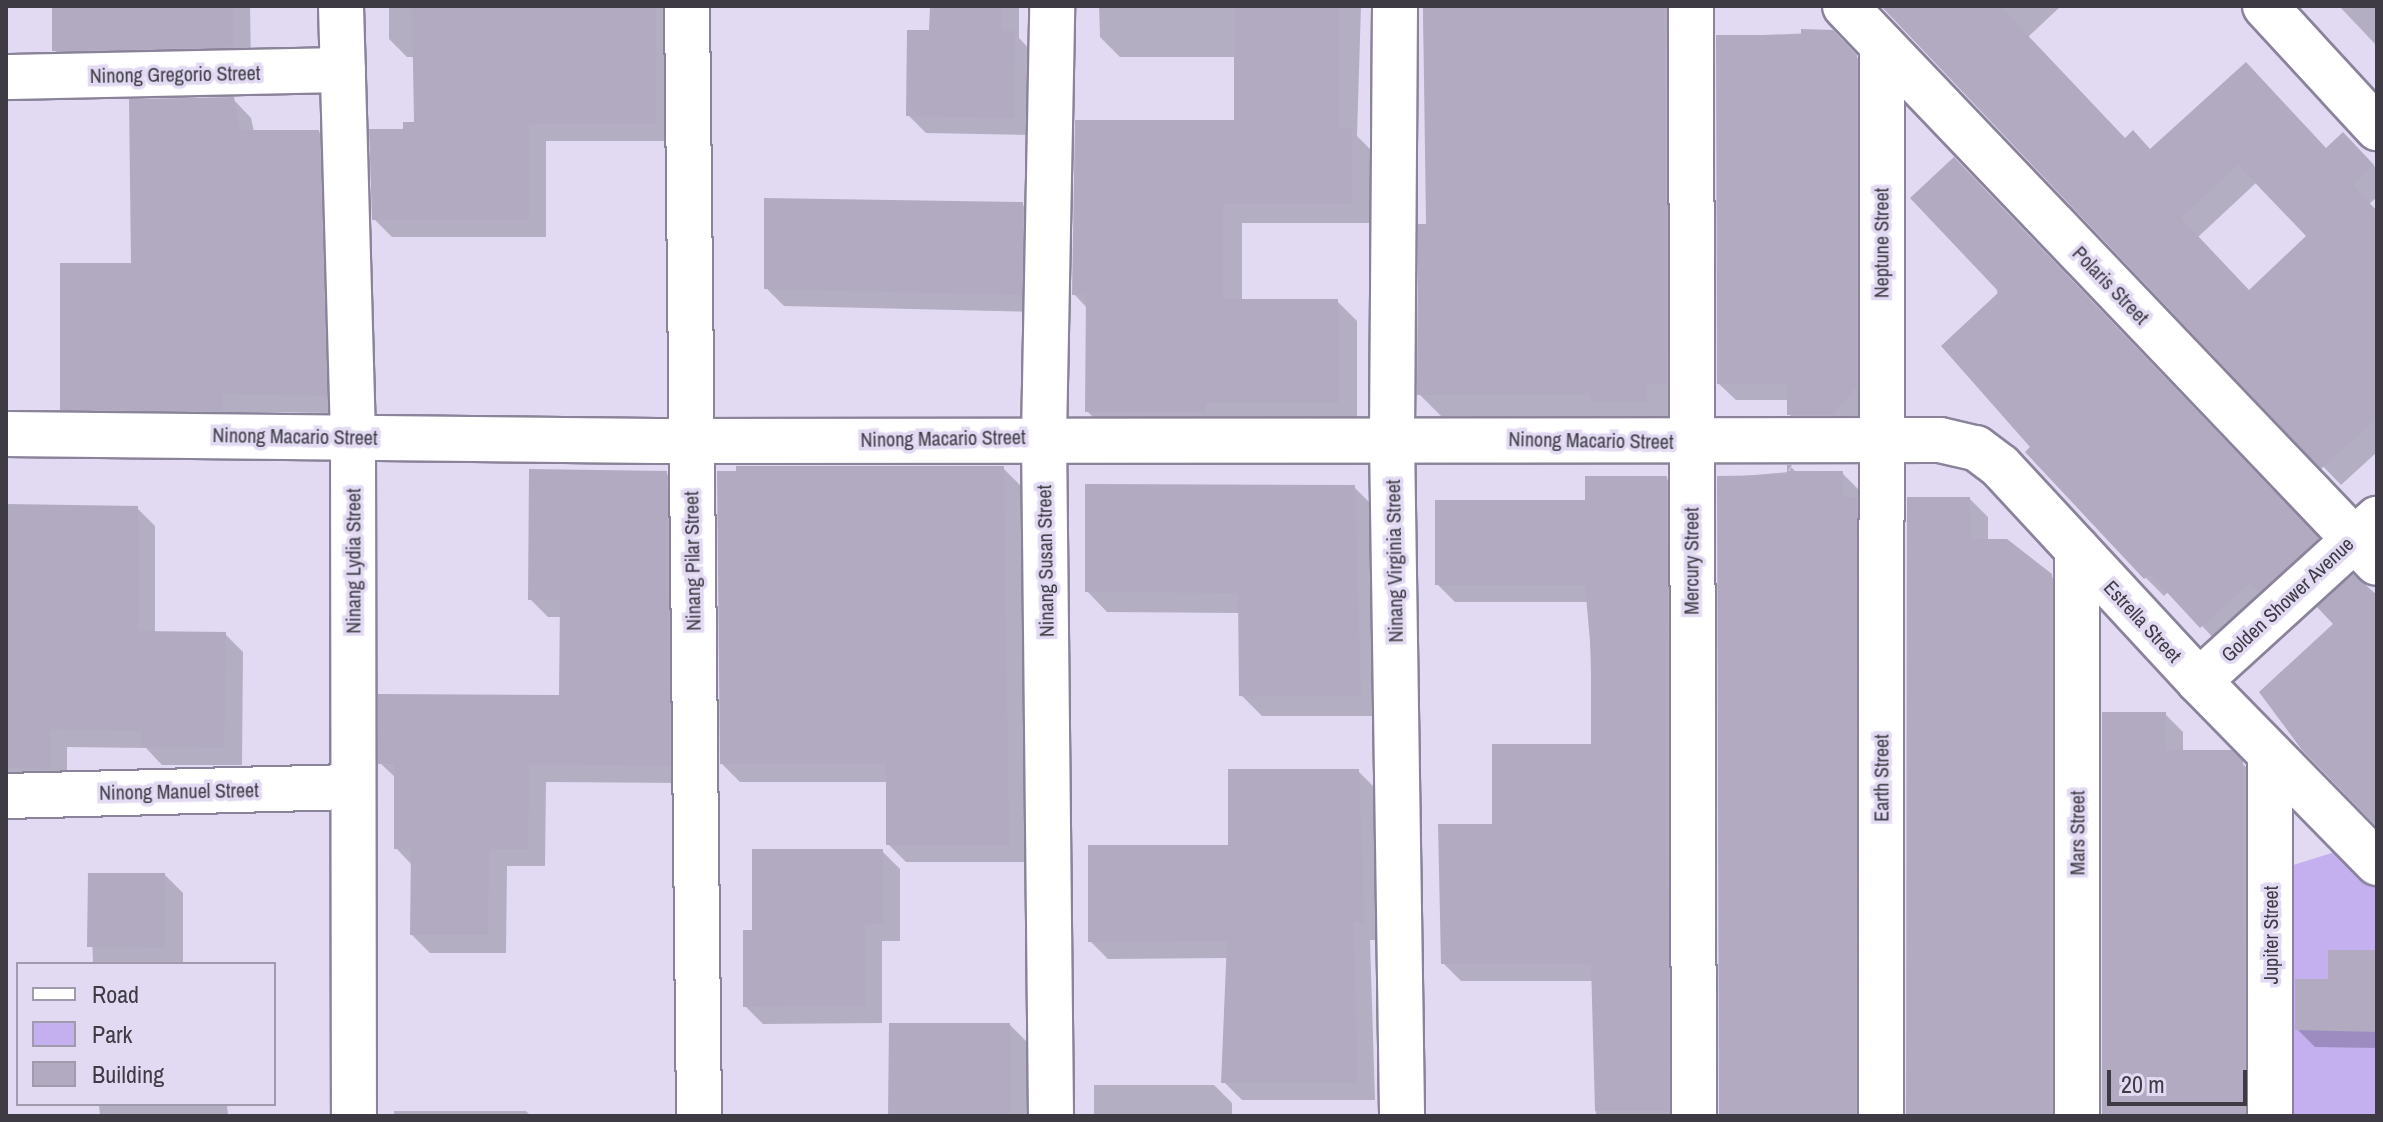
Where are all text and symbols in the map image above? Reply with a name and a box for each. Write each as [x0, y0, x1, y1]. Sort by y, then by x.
street label: Ninong Gregorio Street [90, 61, 260, 87]
street label: Neptune Street [1869, 188, 1893, 298]
street label: Polaris Street [2068, 241, 2154, 329]
street label: Ninong Macario Street [212, 423, 378, 449]
street label: Ninong Macario Street [860, 425, 1026, 451]
street label: Ninong Macario Street [1508, 427, 1674, 453]
street label: Ninang Virginia Street [1381, 479, 1407, 643]
street label: Ninang Susan Street [1032, 485, 1058, 637]
street label: Ninang Lydia Street [341, 488, 365, 634]
street label: Ninang Pilar Street [679, 491, 705, 631]
street label: Mercury Street [1679, 507, 1703, 615]
street label: Golden Shower Avenue [2216, 531, 2358, 667]
street label: Estrella Street [2099, 575, 2187, 667]
street label: Earth Street [1869, 734, 1893, 822]
street label: Ninong Manuel Street [99, 778, 259, 804]
street label: Mars Street [2065, 791, 2089, 875]
street label: Jupiter Street [2258, 886, 2282, 984]
legend [16, 962, 276, 1106]
text: Road [92, 978, 139, 1010]
text: Park [92, 1018, 132, 1050]
scale bar [2111, 1054, 2251, 1104]
text: Building [92, 1058, 164, 1090]
text: 20 m [2121, 1068, 2165, 1100]

